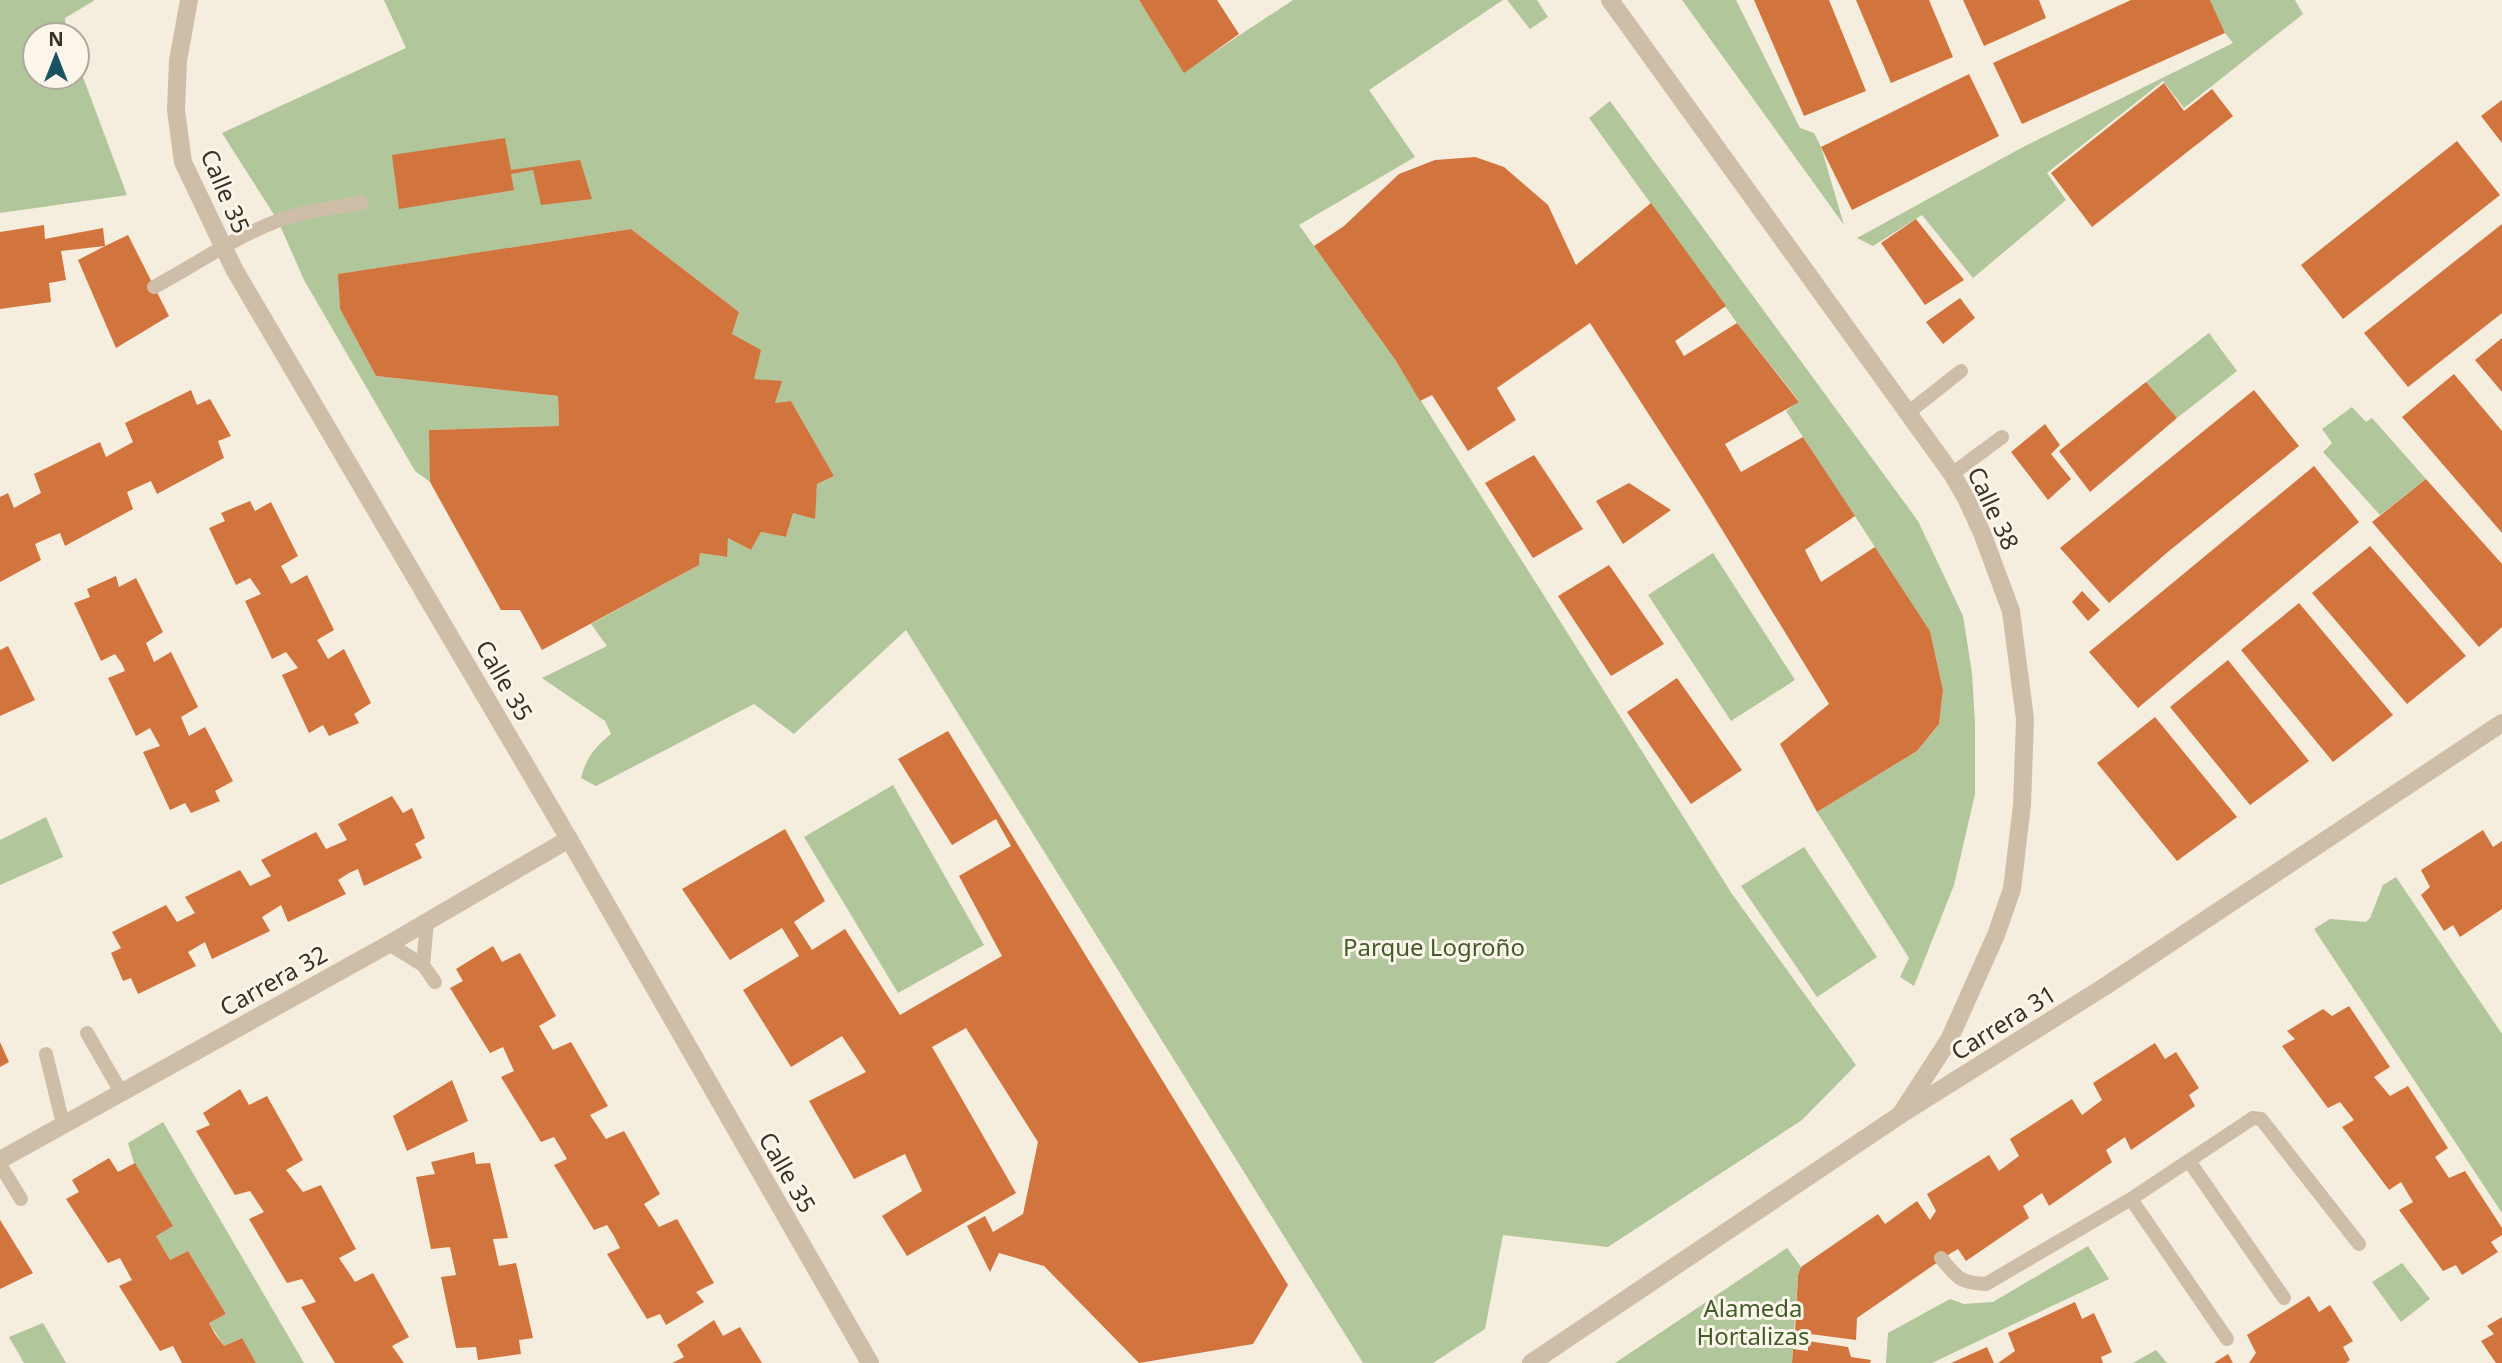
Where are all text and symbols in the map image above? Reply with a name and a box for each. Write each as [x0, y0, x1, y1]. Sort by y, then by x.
north arrow [21, 21, 91, 91]
text: N [48, 26, 64, 52]
street label: Calle 35 [194, 144, 258, 238]
street label: Calle 38 [1960, 461, 2028, 555]
street label: Calle 35 [469, 634, 541, 726]
park label: Parque Logroño [1343, 930, 1525, 963]
street label: Carrera 32 [213, 937, 333, 1023]
street label: Carrera 31 [1944, 977, 2062, 1067]
street label: Calle 35 [752, 1126, 824, 1218]
park label: Alameda Hortalizas [1697, 1291, 1809, 1352]

